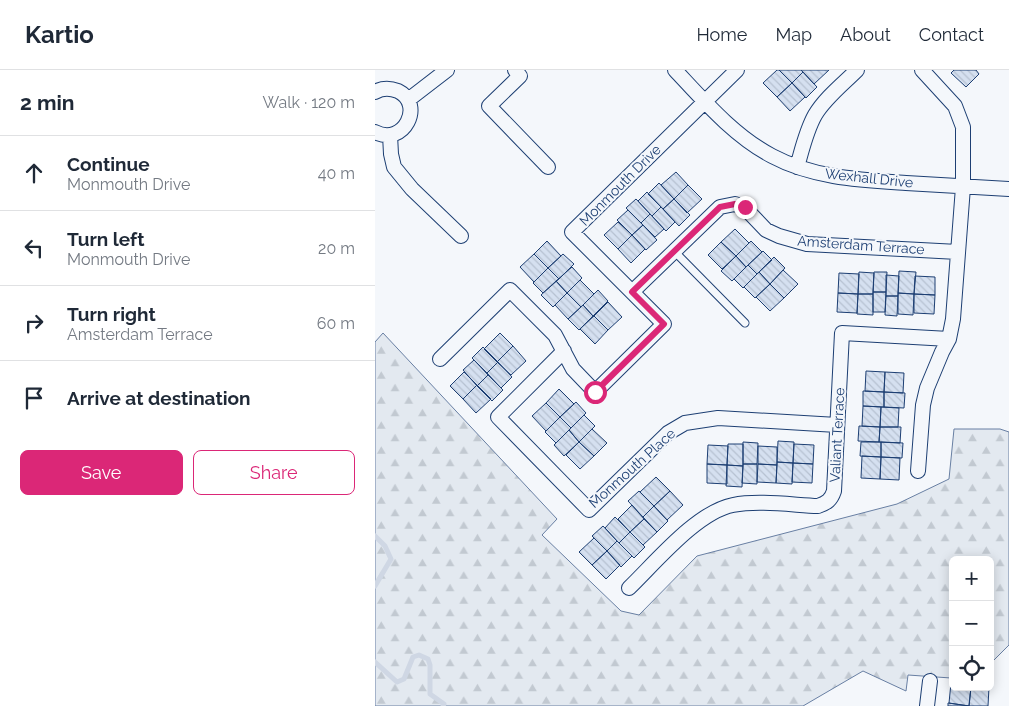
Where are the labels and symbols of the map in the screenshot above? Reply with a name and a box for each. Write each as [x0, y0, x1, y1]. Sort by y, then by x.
street label: Monmouth Drive [576, 141, 664, 229]
street label: Wexhall Drive [824, 165, 914, 191]
route end [734, 196, 757, 219]
street label: Amsterdam Terrace [797, 233, 925, 257]
route start [584, 381, 607, 404]
street label: Valiant Terrace [827, 387, 847, 483]
street label: Monmouth Place [586, 425, 678, 511]

